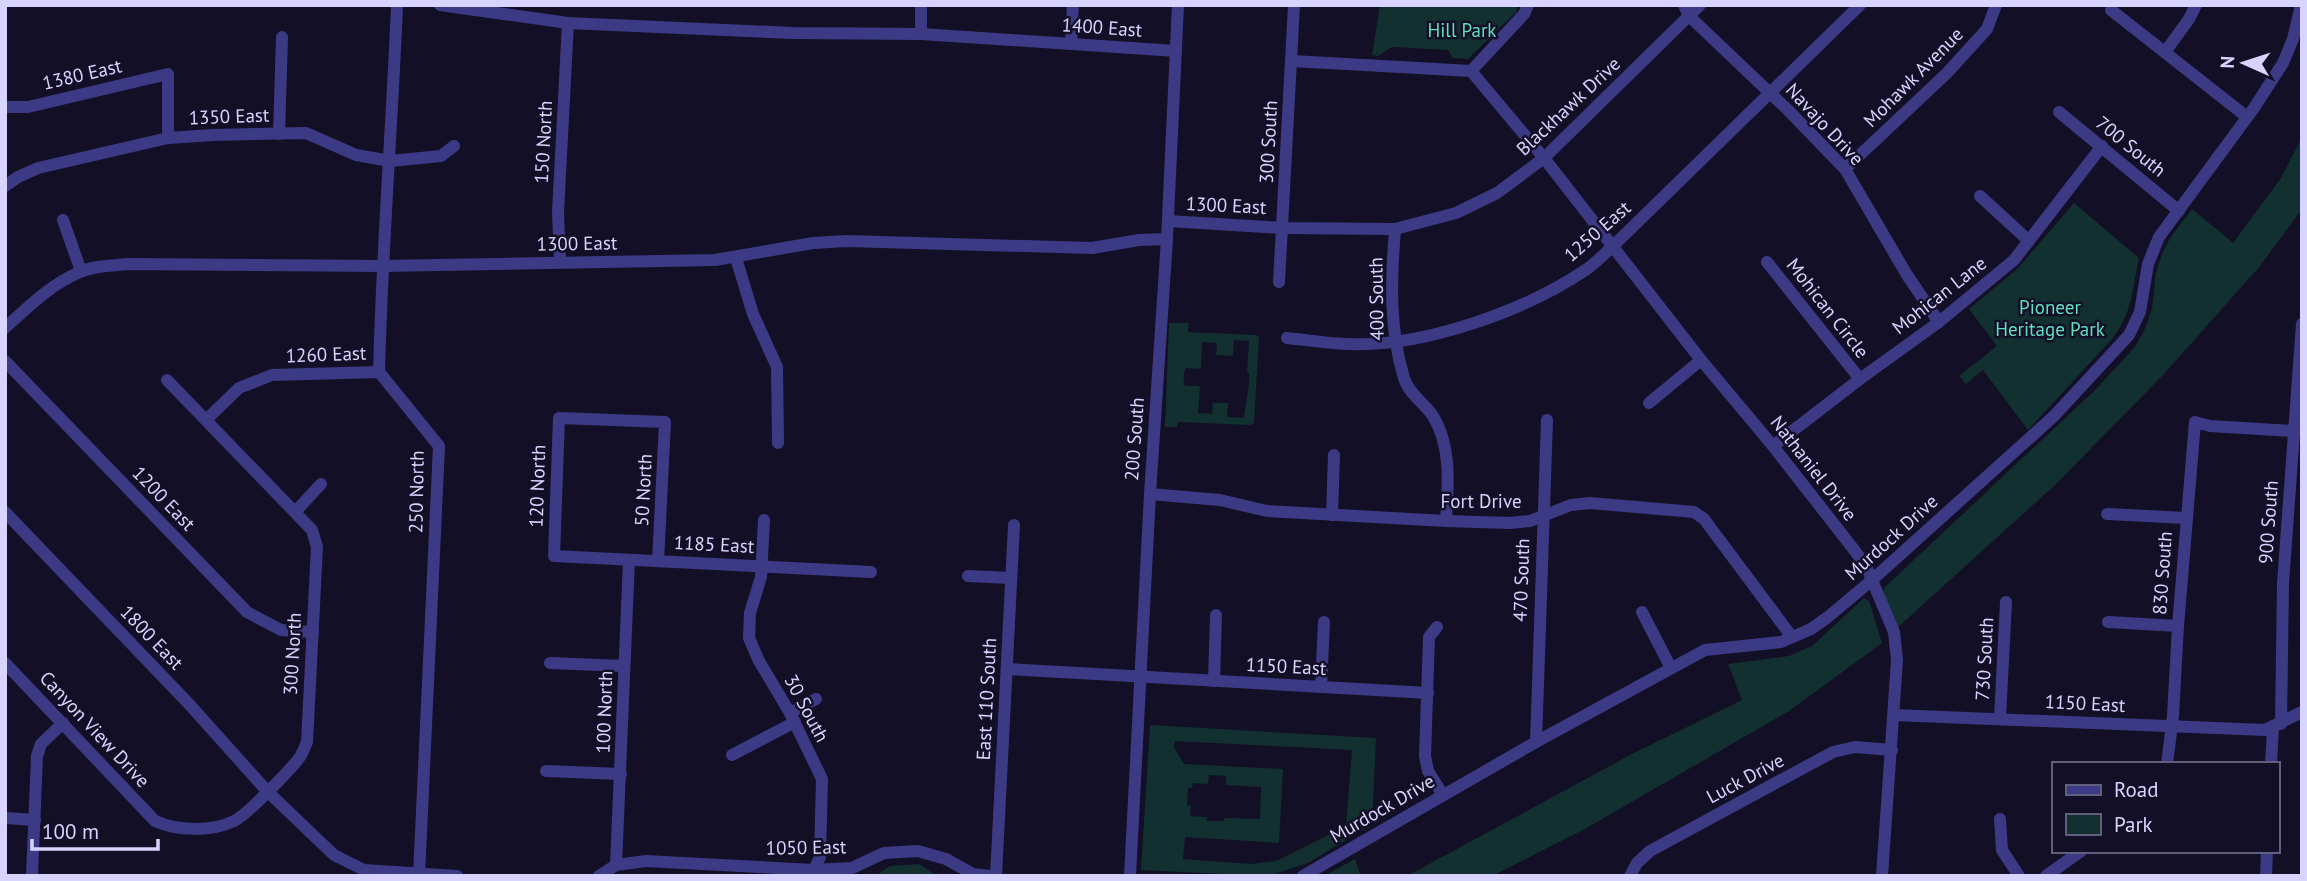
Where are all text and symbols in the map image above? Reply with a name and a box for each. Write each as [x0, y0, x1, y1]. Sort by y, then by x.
street label: 1400 East [1061, 12, 1144, 42]
park label: Hill Park [1428, 18, 1496, 42]
street label: Mohawk Avenue [1858, 22, 1968, 132]
north arrow [2209, 28, 2279, 98]
street label: Blackhawk Drive [1511, 52, 1625, 160]
street label: 1380 East [40, 53, 124, 95]
text: N [2215, 55, 2239, 69]
street label: Navajo Drive [1781, 78, 1869, 170]
street label: 150 North [529, 100, 557, 184]
street label: 300 South [1254, 100, 1282, 184]
street label: 1350 East [188, 103, 270, 129]
street label: 700 South [2091, 110, 2171, 182]
street label: 1300 East [1185, 191, 1267, 219]
street label: 1250 East [1559, 195, 1636, 266]
street label: 1300 East [537, 230, 618, 256]
street label: Mohican Lane [1887, 251, 1991, 339]
street label: Mohican Circle [1782, 253, 1874, 363]
street label: 400 South [1363, 257, 1389, 341]
park label: Pioneer Heritage Park [1995, 295, 2105, 341]
street label: 1260 East [285, 341, 367, 367]
street label: 200 South [1119, 397, 1149, 481]
street label: Nathaniel Drive [1766, 411, 1862, 525]
street label: 120 North [524, 444, 550, 528]
street label: 250 North [403, 450, 429, 534]
street label: 50 North [629, 453, 657, 527]
street label: 1200 East [127, 461, 201, 536]
street label: 900 South [2253, 480, 2283, 564]
street label: Fort Drive [1440, 489, 1522, 513]
street label: Murdock Drive [1840, 489, 1942, 585]
street label: 1185 East [673, 530, 755, 558]
street label: 830 South [2147, 531, 2177, 615]
street label: 470 South [1508, 538, 1534, 622]
street label: 1800 East [115, 600, 189, 675]
street label: 300 North [278, 612, 306, 696]
street label: 730 South [1970, 617, 1998, 701]
street label: East 110 South [971, 637, 1001, 761]
street label: 1150 East [1245, 652, 1327, 680]
street label: Canyon View Drive [35, 666, 155, 792]
street label: 100 North [591, 670, 617, 754]
street label: 30 South [779, 670, 835, 746]
street label: 1150 East [2044, 689, 2126, 717]
street label: Luck Drive [1702, 748, 1788, 808]
legend [2052, 762, 2279, 853]
street label: Murdock Drive [1325, 768, 1439, 848]
text: Road [2114, 776, 2158, 803]
scale bar [32, 808, 158, 852]
text: Park [2114, 811, 2153, 838]
text: 100 m [42, 818, 99, 845]
street label: 1050 East [766, 834, 847, 860]

